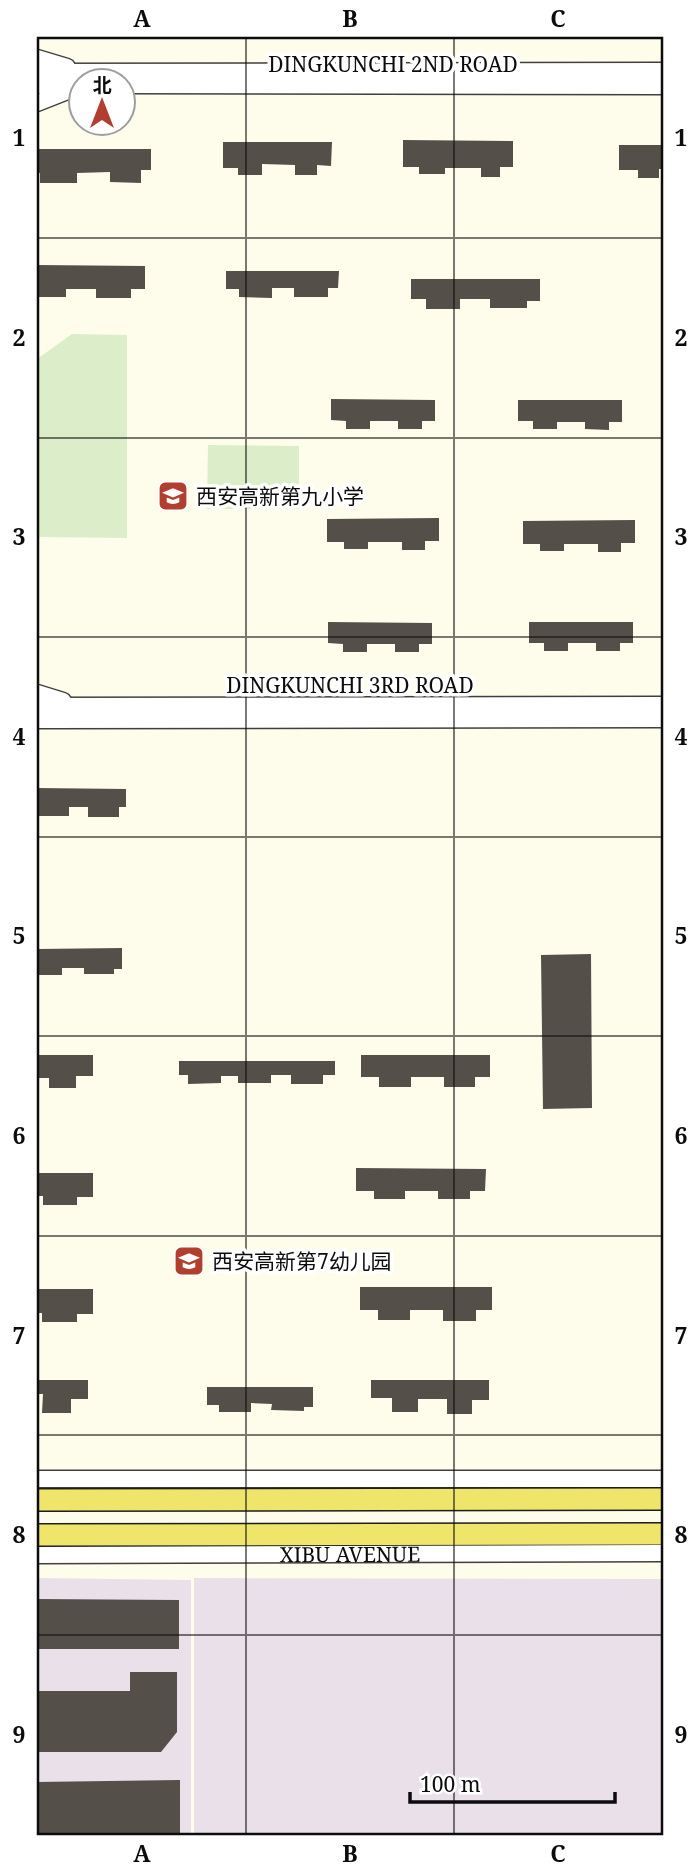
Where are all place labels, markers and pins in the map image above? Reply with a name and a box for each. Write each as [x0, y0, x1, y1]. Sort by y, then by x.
school or university icon: 西安高新第九小学 [156, 479, 190, 513]
place label: 西安高新第九小学 [196, 482, 364, 510]
school or university icon: 西安高新第7幼儿园 [172, 1244, 206, 1278]
place label: 西安高新第7幼儿园 [212, 1247, 392, 1275]

